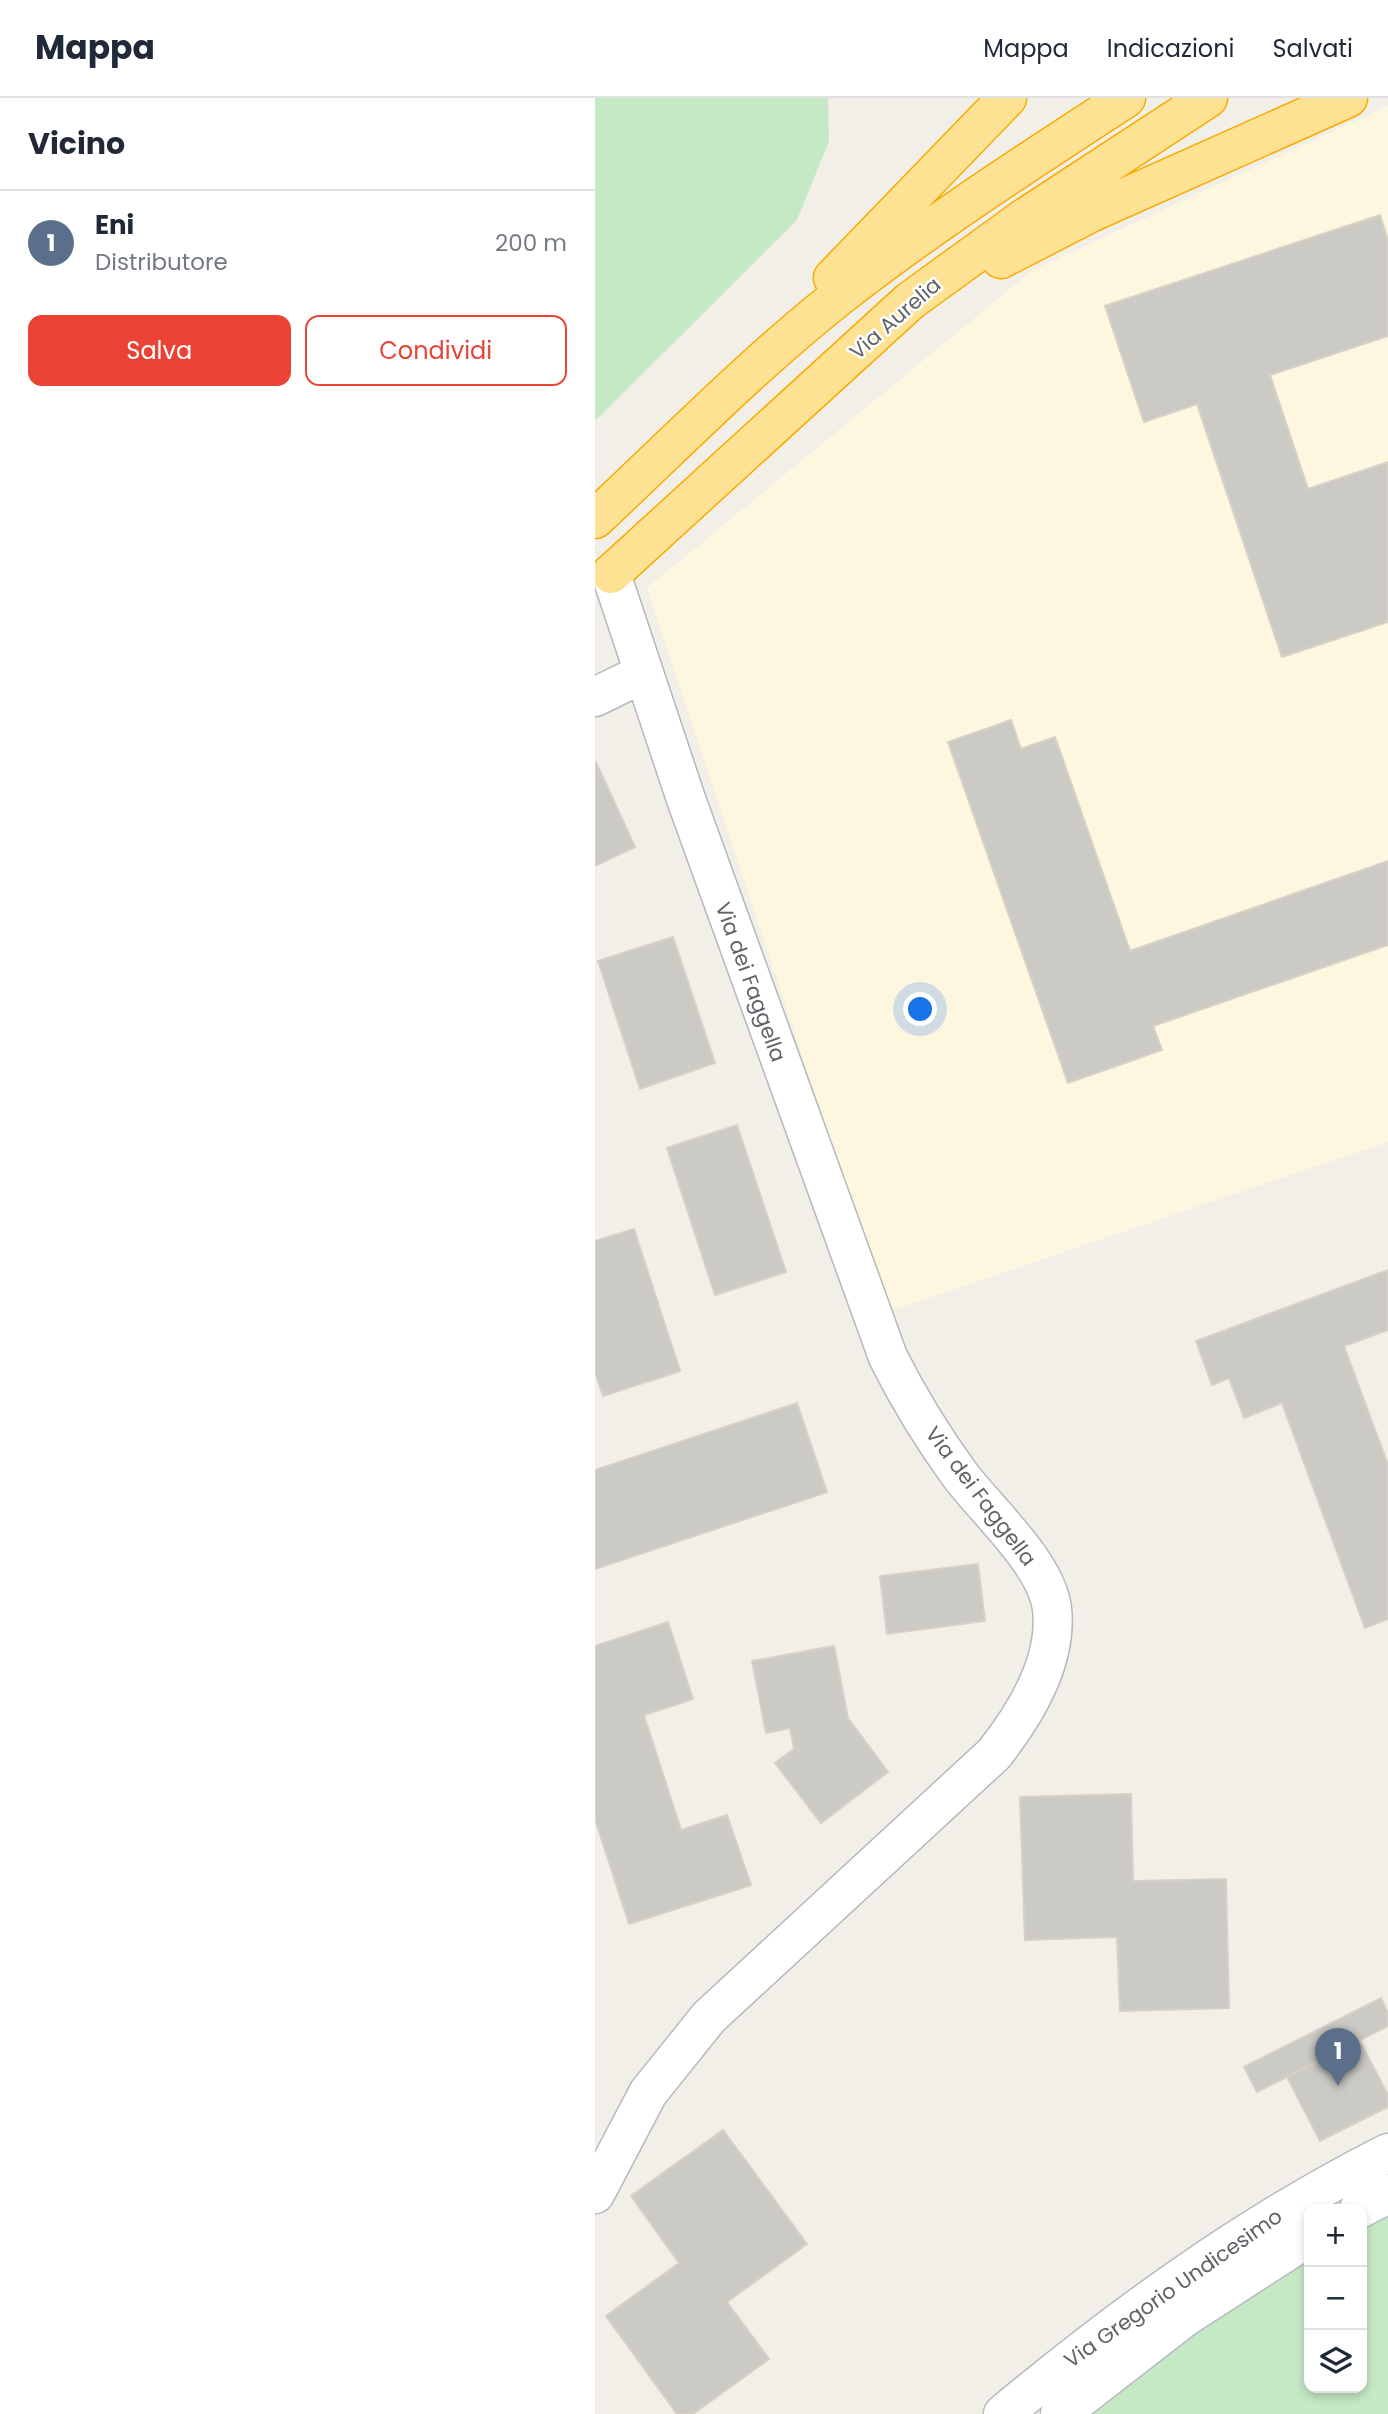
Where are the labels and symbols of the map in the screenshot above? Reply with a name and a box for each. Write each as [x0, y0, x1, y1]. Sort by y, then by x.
street label: Via Aurelia [843, 270, 947, 366]
street label: Via dei Faggella [709, 898, 793, 1066]
your location [903, 992, 937, 1026]
street label: Via dei Faggella [919, 1420, 1043, 1572]
pin: 1 [1315, 2028, 1361, 2086]
street label: Via Gregorio Undicesimo [1058, 2202, 1288, 2374]

